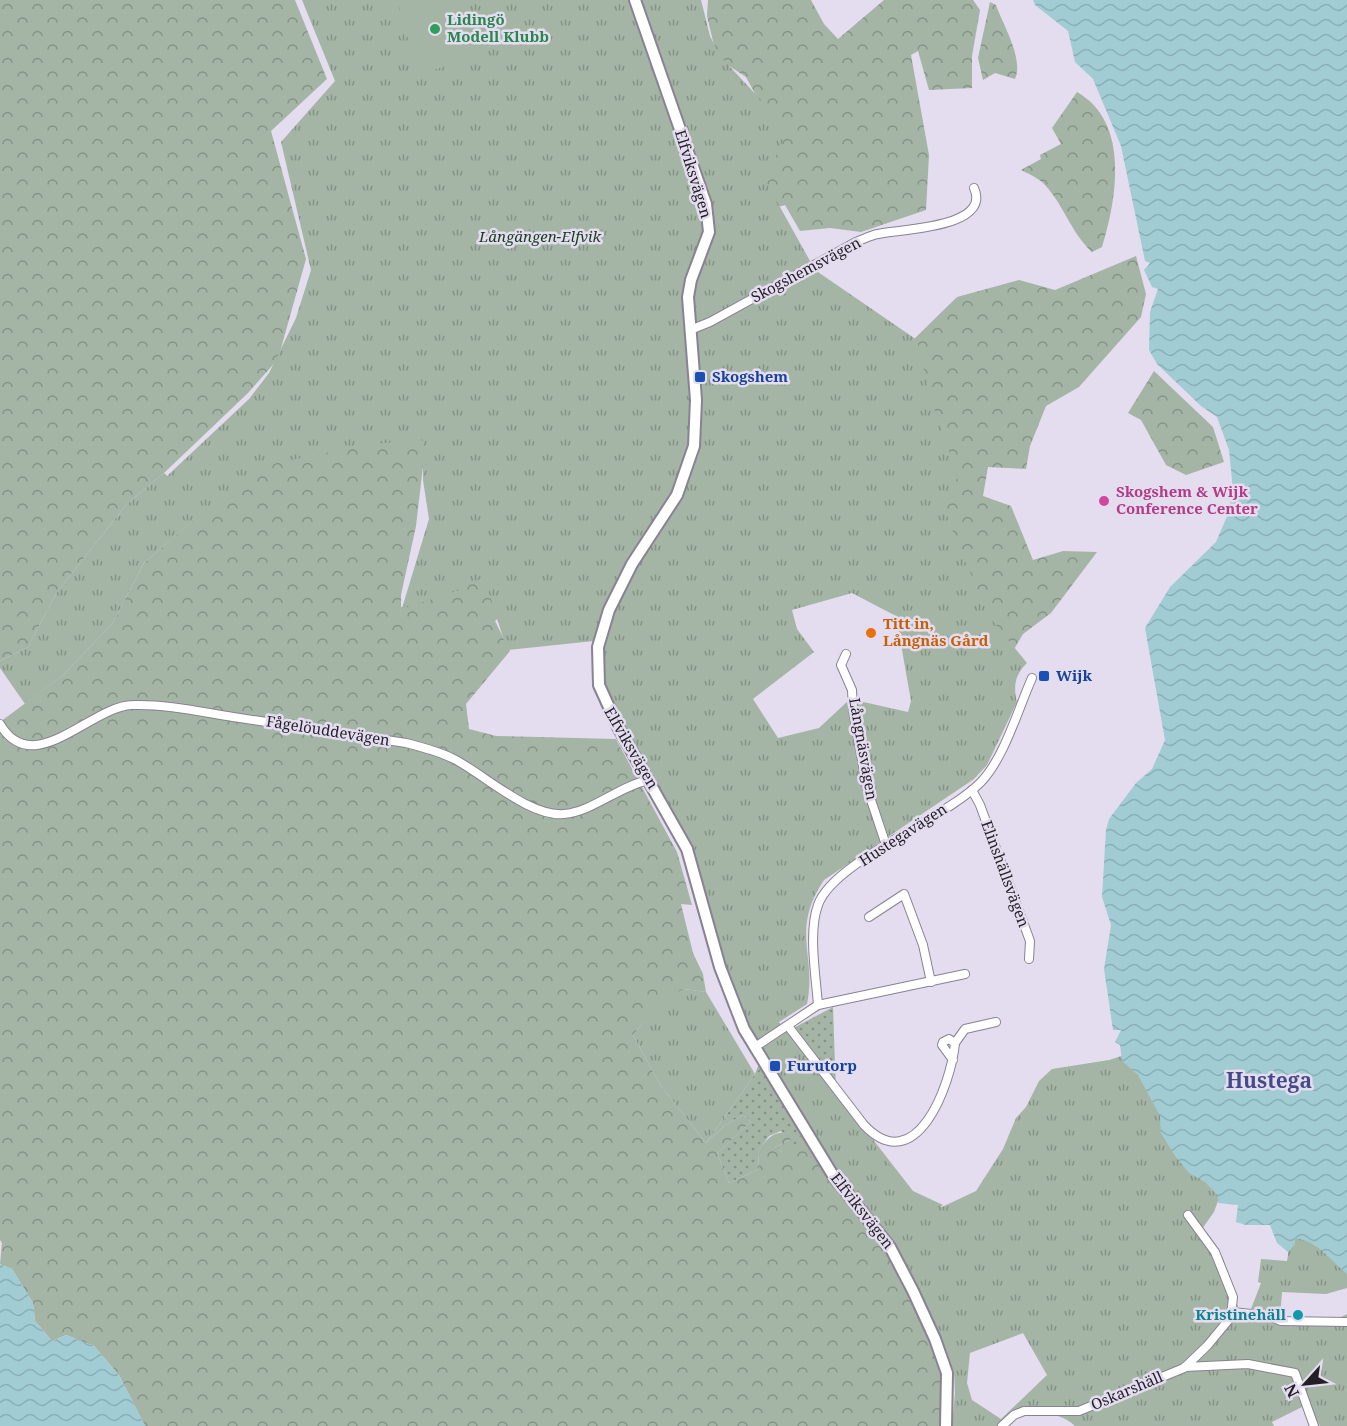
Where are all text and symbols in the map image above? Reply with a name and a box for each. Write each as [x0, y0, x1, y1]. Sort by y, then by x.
place label: Lidingö Modell Klubb [447, 9, 549, 46]
marker: Lidingö Modell Klubb [428, 22, 442, 36]
street label: Elfviksvägen [671, 127, 717, 221]
park label: Långängen-Elfvik [478, 226, 602, 246]
street label: Skogshemsvägen [747, 232, 864, 306]
place label: Skogshem [712, 366, 788, 386]
marker: Skogshem [693, 370, 707, 384]
place label: Skogshem & Wijk Conference Center [1116, 481, 1258, 518]
marker: Skogshem & Wijk Conference Center [1097, 494, 1111, 508]
place label: Titt in, Långnäs Gård [883, 613, 989, 650]
marker: Titt in, Långnäs Gård [864, 626, 878, 640]
place label: Wijk [1056, 665, 1092, 685]
marker: Wijk [1037, 669, 1051, 683]
street label: Långnäsvägen [845, 696, 883, 802]
street label: Elfviksvägen [600, 703, 664, 792]
street label: Fågelöuddevägen [265, 710, 392, 750]
street label: Hustegavägen [855, 798, 950, 870]
street label: Elinshällsvägen [977, 818, 1035, 930]
place label: Furutorp [787, 1055, 857, 1075]
marker: Furutorp [768, 1059, 782, 1073]
district label: Hustega [1226, 1066, 1312, 1094]
street label: Elfviksvägen [827, 1168, 899, 1253]
place label: Kristinehäll [1195, 1304, 1287, 1324]
marker: Kristinehäll [1291, 1308, 1305, 1322]
north arrow [1275, 1354, 1335, 1414]
street label: Oskarshäll [1088, 1366, 1166, 1414]
text: N [1279, 1380, 1304, 1401]

